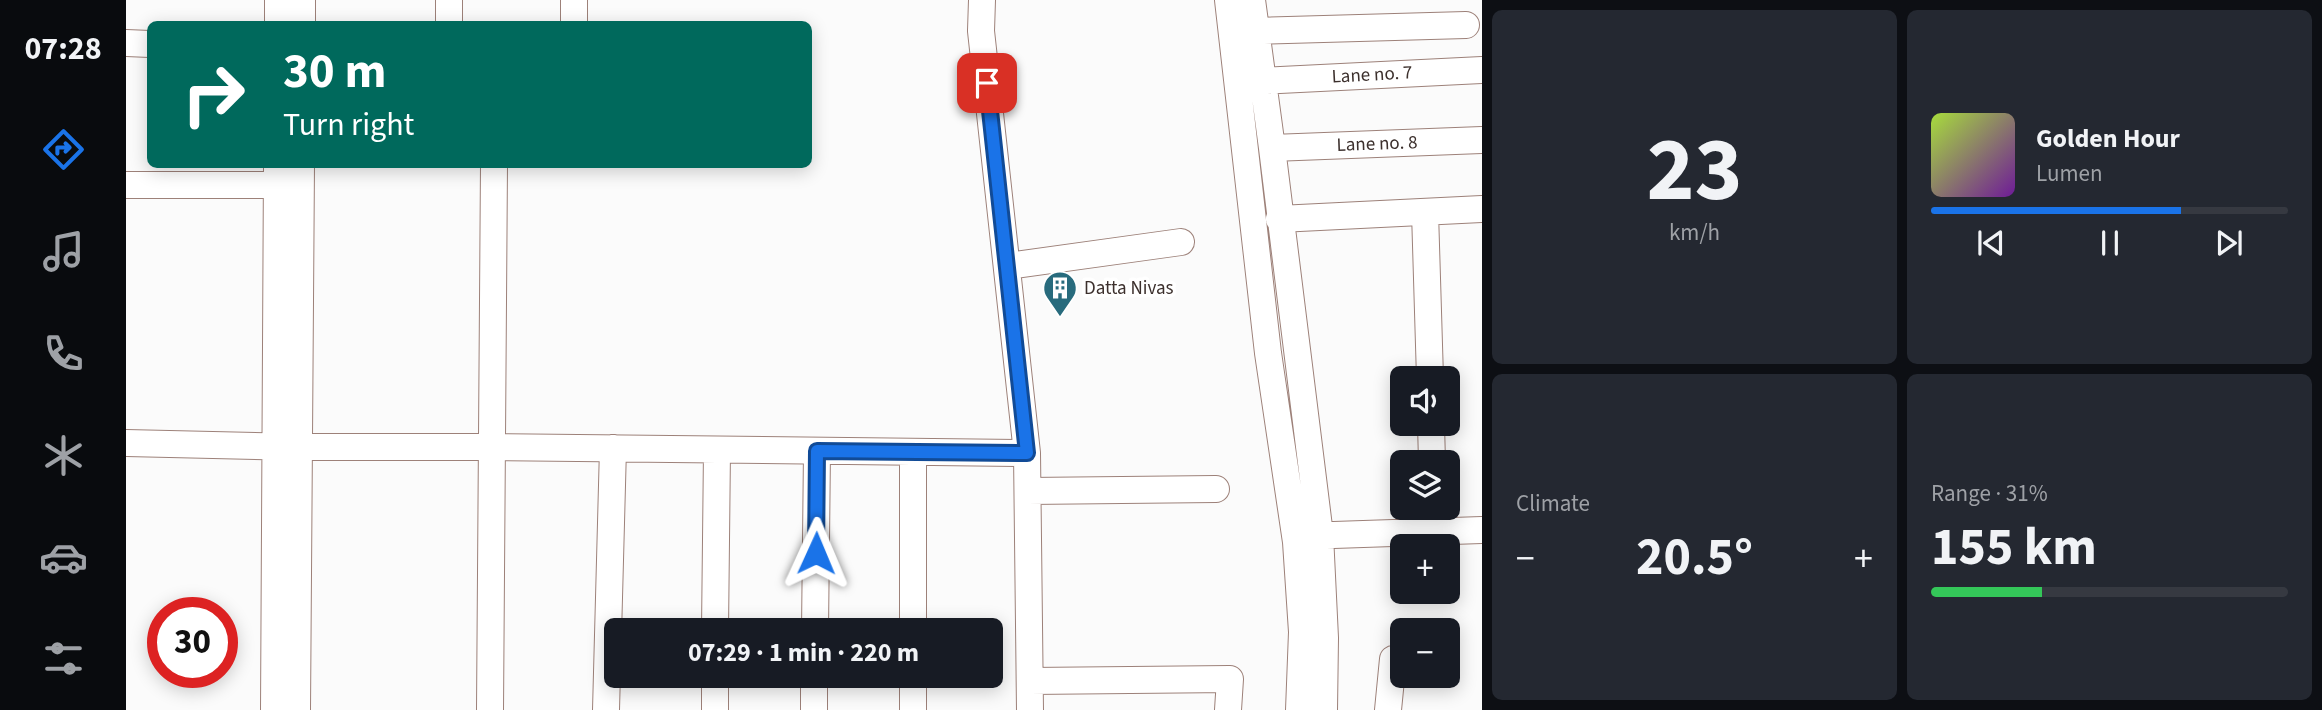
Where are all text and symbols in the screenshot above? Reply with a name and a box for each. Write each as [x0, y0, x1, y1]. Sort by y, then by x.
text: 07:28 [24, 26, 102, 72]
text: 30 m [283, 37, 387, 107]
icon: right [168, 49, 259, 140]
pin [957, 53, 1017, 113]
street label: Lane no. 7 [1331, 59, 1413, 91]
icon: arrive [968, 64, 1006, 102]
text: Turn right [283, 102, 414, 148]
text: 23 [1646, 106, 1743, 235]
text: Golden Hour [2036, 120, 2180, 157]
icon: directions [39, 125, 88, 174]
street label: Lane no. 8 [1336, 129, 1418, 159]
text: Lumen [2036, 157, 2103, 190]
text: km/h [1669, 216, 1720, 249]
icon: previous [1972, 224, 2010, 262]
icon: pause [2091, 224, 2129, 262]
icon: next [2210, 224, 2248, 262]
icon: music [39, 227, 88, 276]
building icon: Datta Nivas [1041, 269, 1079, 318]
place label: Datta Nivas [1084, 275, 1173, 302]
icon: phone [39, 329, 88, 378]
map controls [1390, 366, 1460, 688]
button: sound [1390, 366, 1460, 436]
icon: climate [39, 431, 88, 480]
button: layers [1390, 450, 1460, 520]
text: Range · 31% [1931, 477, 2048, 510]
text: Climate [1516, 487, 1590, 520]
text: 155 km [1931, 511, 2097, 585]
position arrow [779, 516, 853, 590]
text: 20.5° [1636, 521, 1753, 595]
text: − [1516, 532, 1535, 586]
text: + [1854, 532, 1873, 586]
icon: car [39, 533, 88, 582]
button: + [1390, 534, 1460, 604]
speed limit sign: 30 [147, 597, 238, 688]
button: − [1390, 618, 1460, 688]
icon: filters [39, 634, 88, 683]
text: 07:29 · 1 min · 220 m [688, 634, 919, 671]

